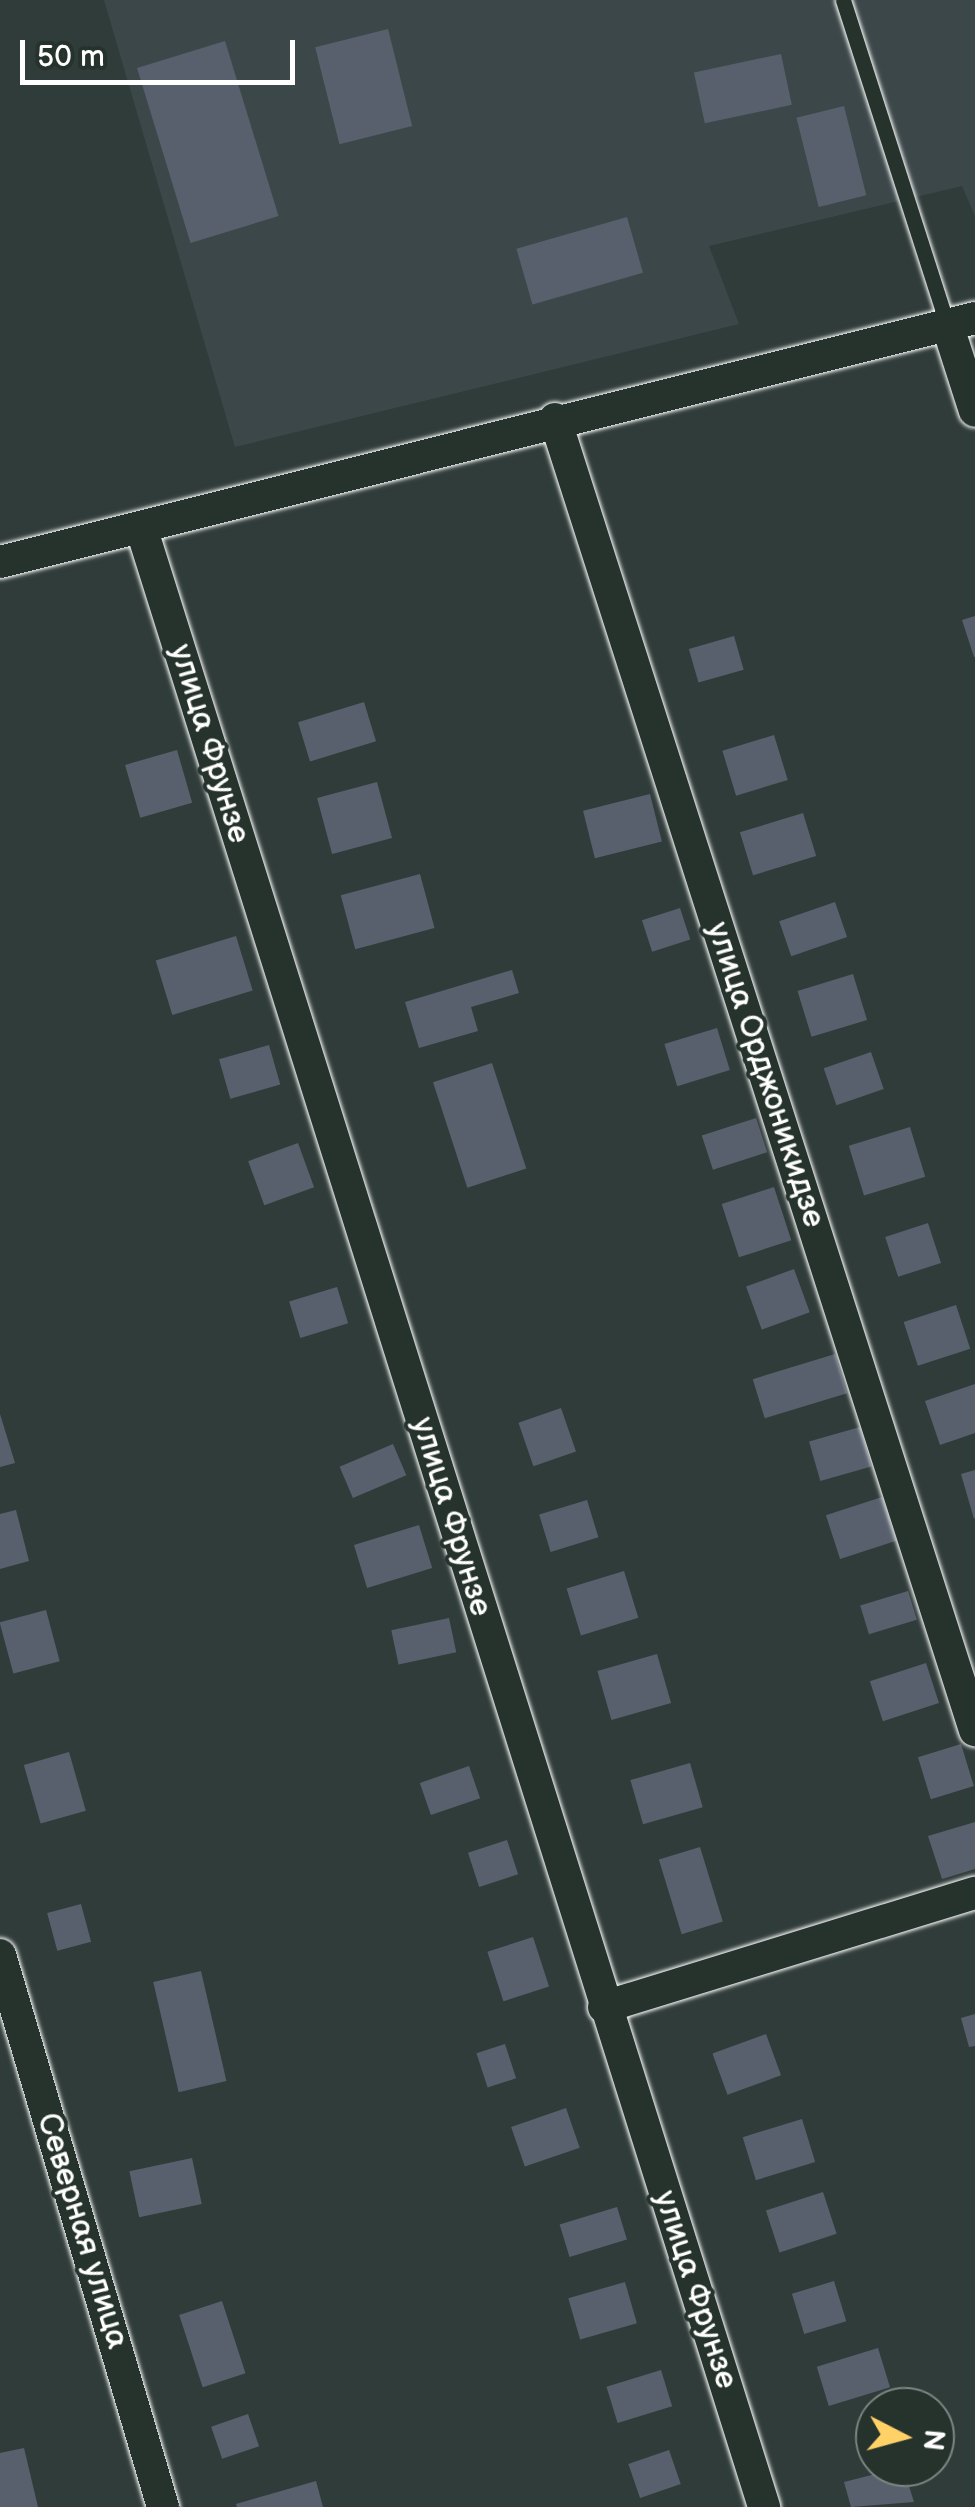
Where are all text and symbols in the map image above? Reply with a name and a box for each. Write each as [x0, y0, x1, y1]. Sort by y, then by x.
scale bar [25, 20, 300, 82]
text: 50 m [37, 39, 105, 75]
street label: улица Фрунзе [161, 640, 257, 848]
street label: улица Орджоникидзе [697, 917, 833, 1233]
street label: улица Фрунзе [403, 1413, 499, 1621]
street label: Северная улица [28, 2109, 136, 2353]
street label: улица Фрунзе [645, 2186, 745, 2394]
north arrow [855, 2387, 955, 2487]
text: N [916, 2428, 951, 2452]

